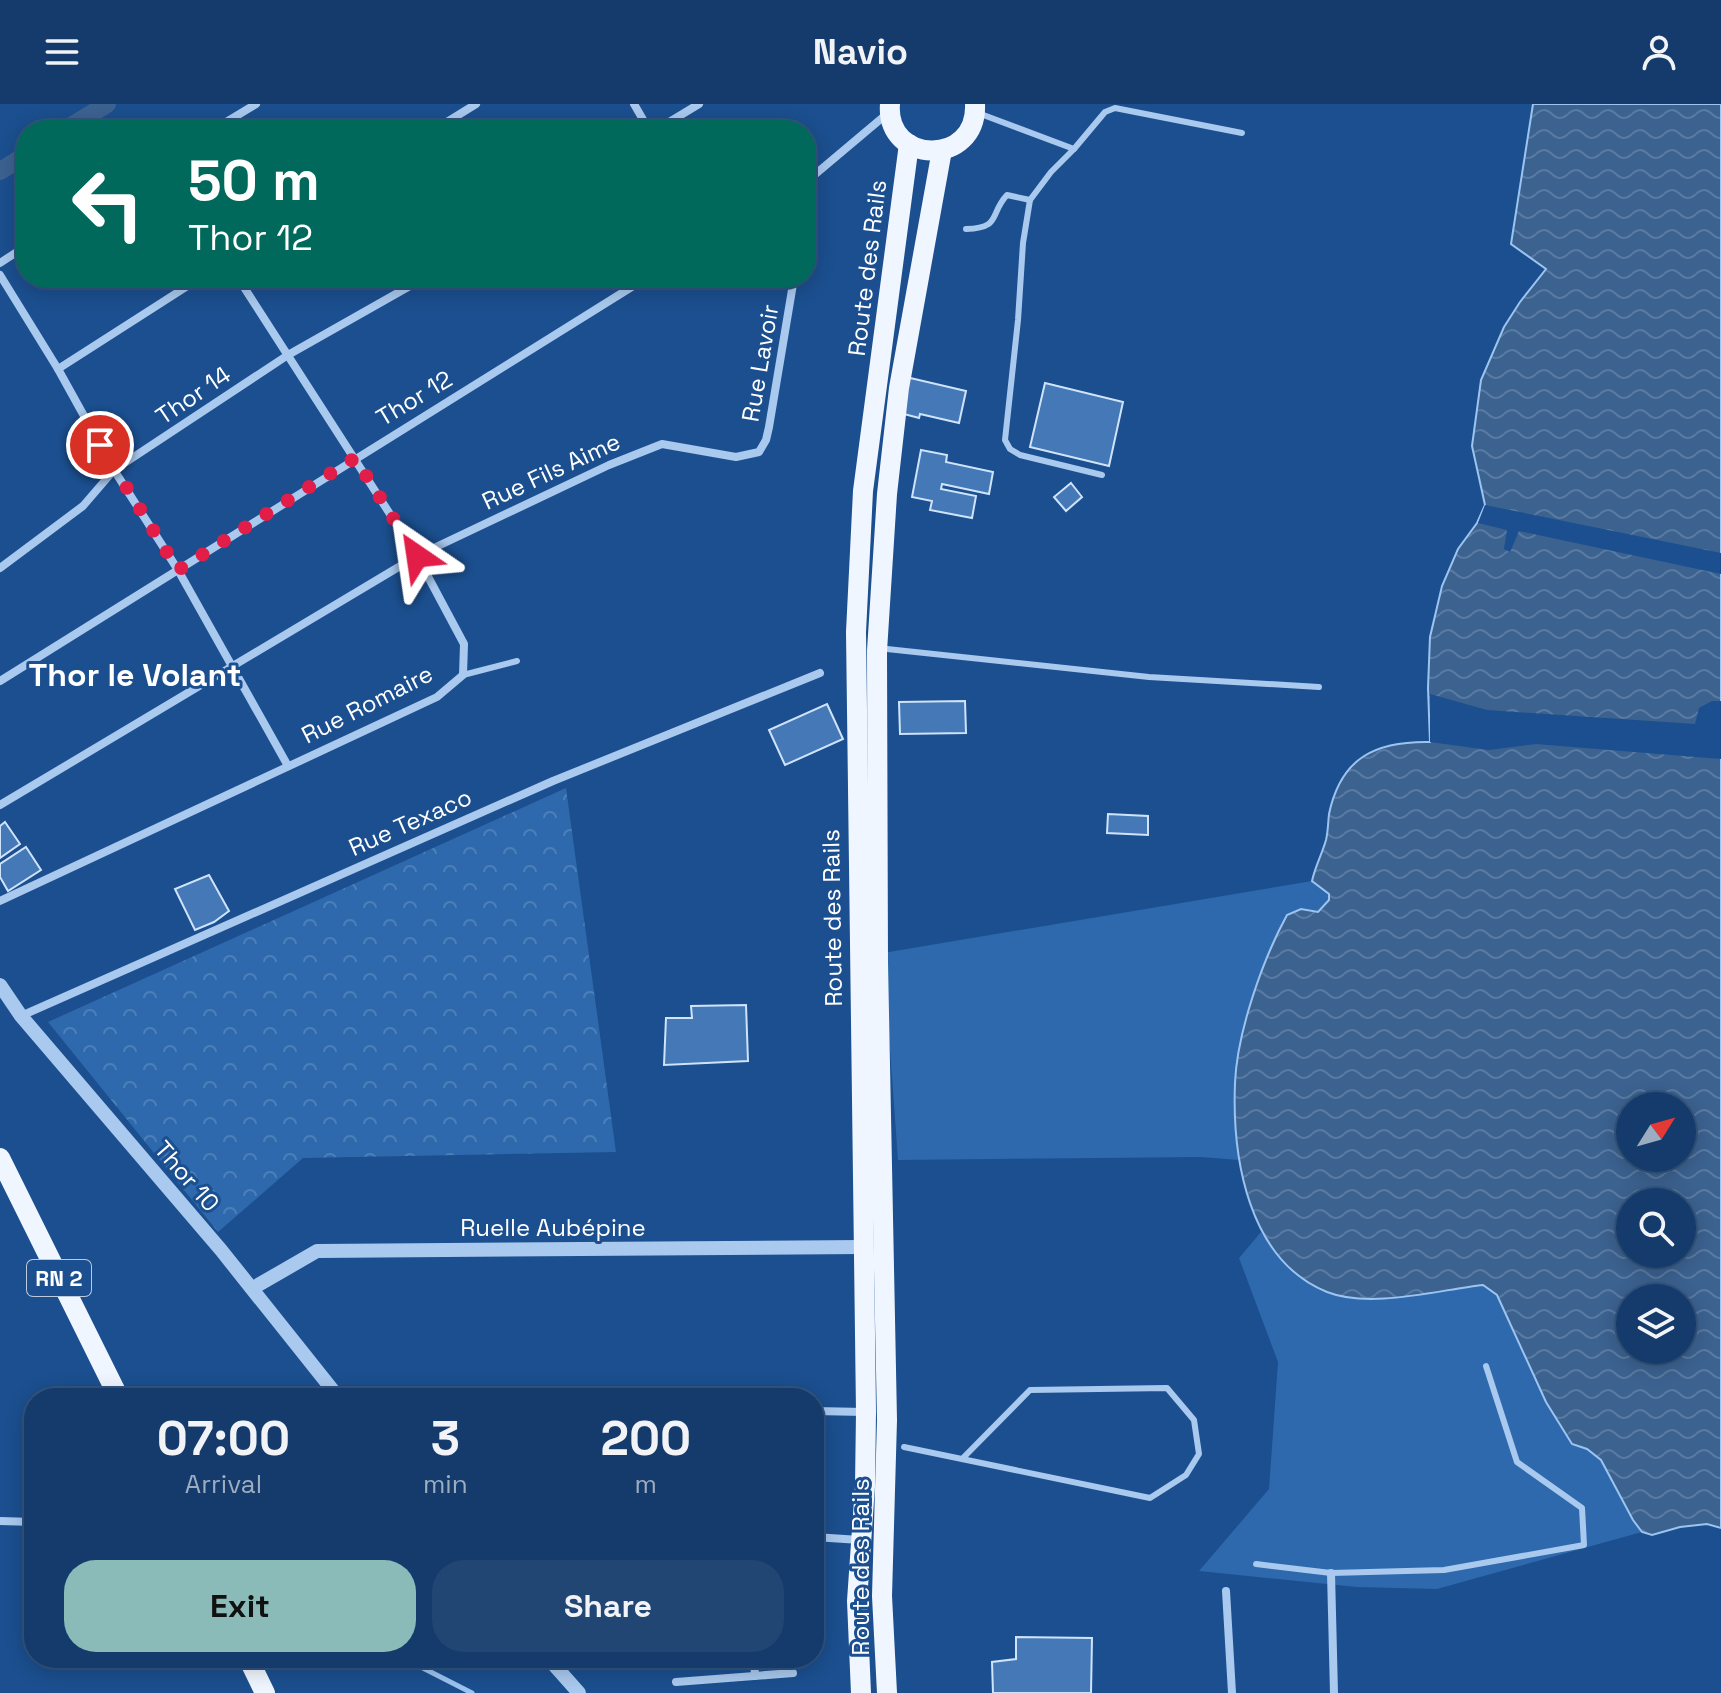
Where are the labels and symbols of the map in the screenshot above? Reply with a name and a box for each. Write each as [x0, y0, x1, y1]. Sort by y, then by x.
street label: Route des Rails [841, 178, 893, 358]
street label: Rue Lavoir [734, 302, 786, 424]
street label: Thor 14 [150, 359, 236, 431]
street label: Thor 12 [370, 363, 458, 433]
pin [66, 411, 134, 479]
street label: Rue Fils Aime [477, 425, 625, 517]
position arrow [375, 514, 459, 598]
district label: Thor le Volant [29, 655, 241, 695]
street label: Rue Romaire [296, 658, 438, 750]
street label: Rue Texaco [344, 781, 476, 863]
street label: Route des Rails [815, 829, 849, 1007]
north arrow [1616, 1092, 1696, 1172]
street label: Thor 10 [148, 1134, 226, 1218]
street label: Ruelle Aubépine [460, 1212, 646, 1243]
road number: RN 2 [27, 1260, 91, 1296]
street label: Route des Rails [845, 1478, 876, 1656]

